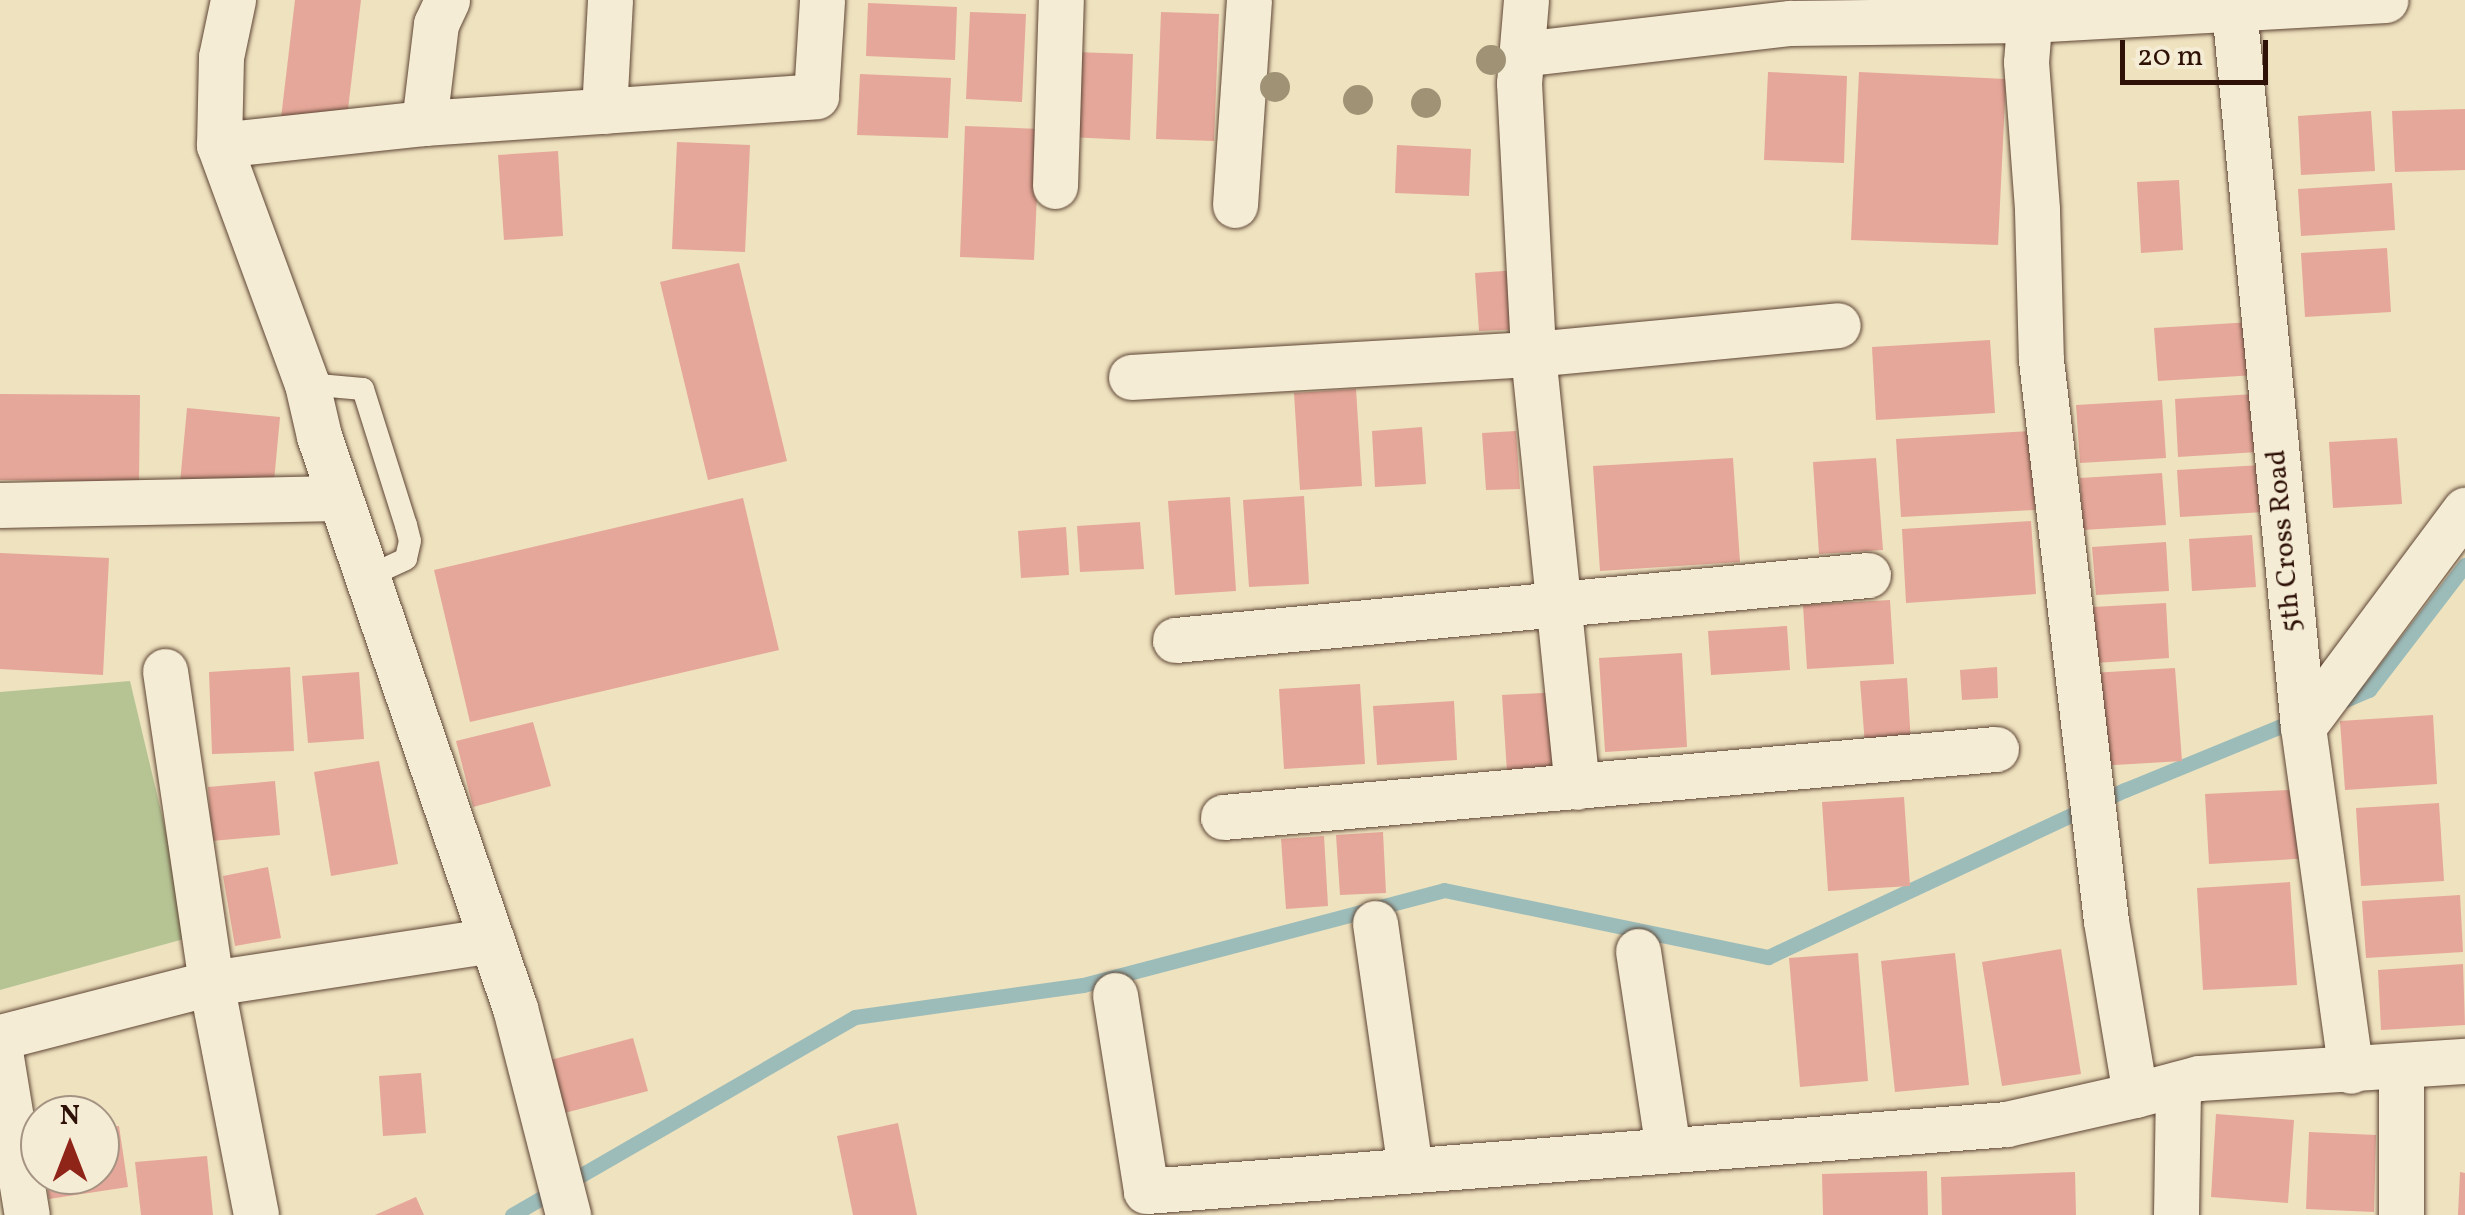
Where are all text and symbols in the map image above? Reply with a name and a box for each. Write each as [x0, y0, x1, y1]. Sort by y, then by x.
scale bar [2125, 20, 2272, 82]
text: 20 m [2137, 36, 2203, 78]
street label: 5th Cross Road [2260, 448, 2310, 634]
north arrow [20, 1095, 120, 1195]
text: N [60, 1097, 80, 1136]

